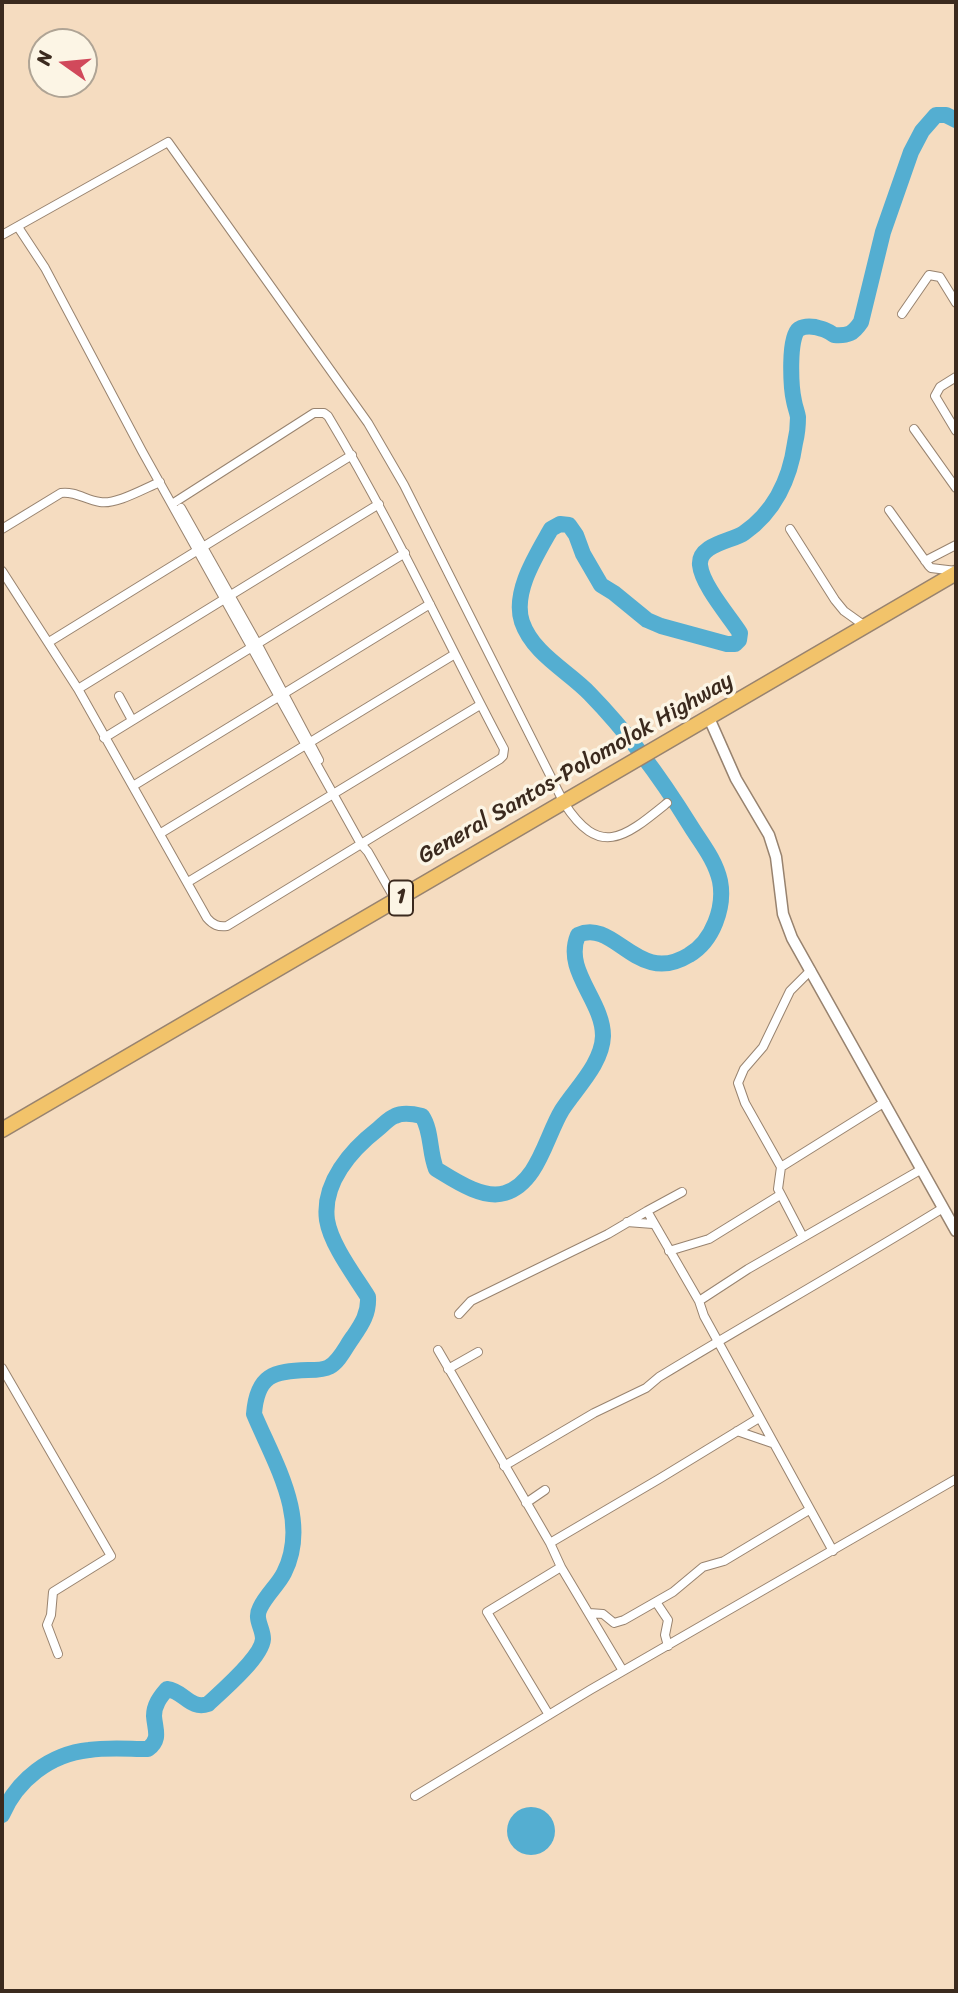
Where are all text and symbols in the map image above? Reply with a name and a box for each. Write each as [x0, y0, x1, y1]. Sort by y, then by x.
north arrow [28, 28, 98, 98]
text: N [27, 47, 62, 69]
street label: General Santos-Polomolok Highway [414, 667, 738, 871]
road number: 1 [389, 880, 413, 916]

